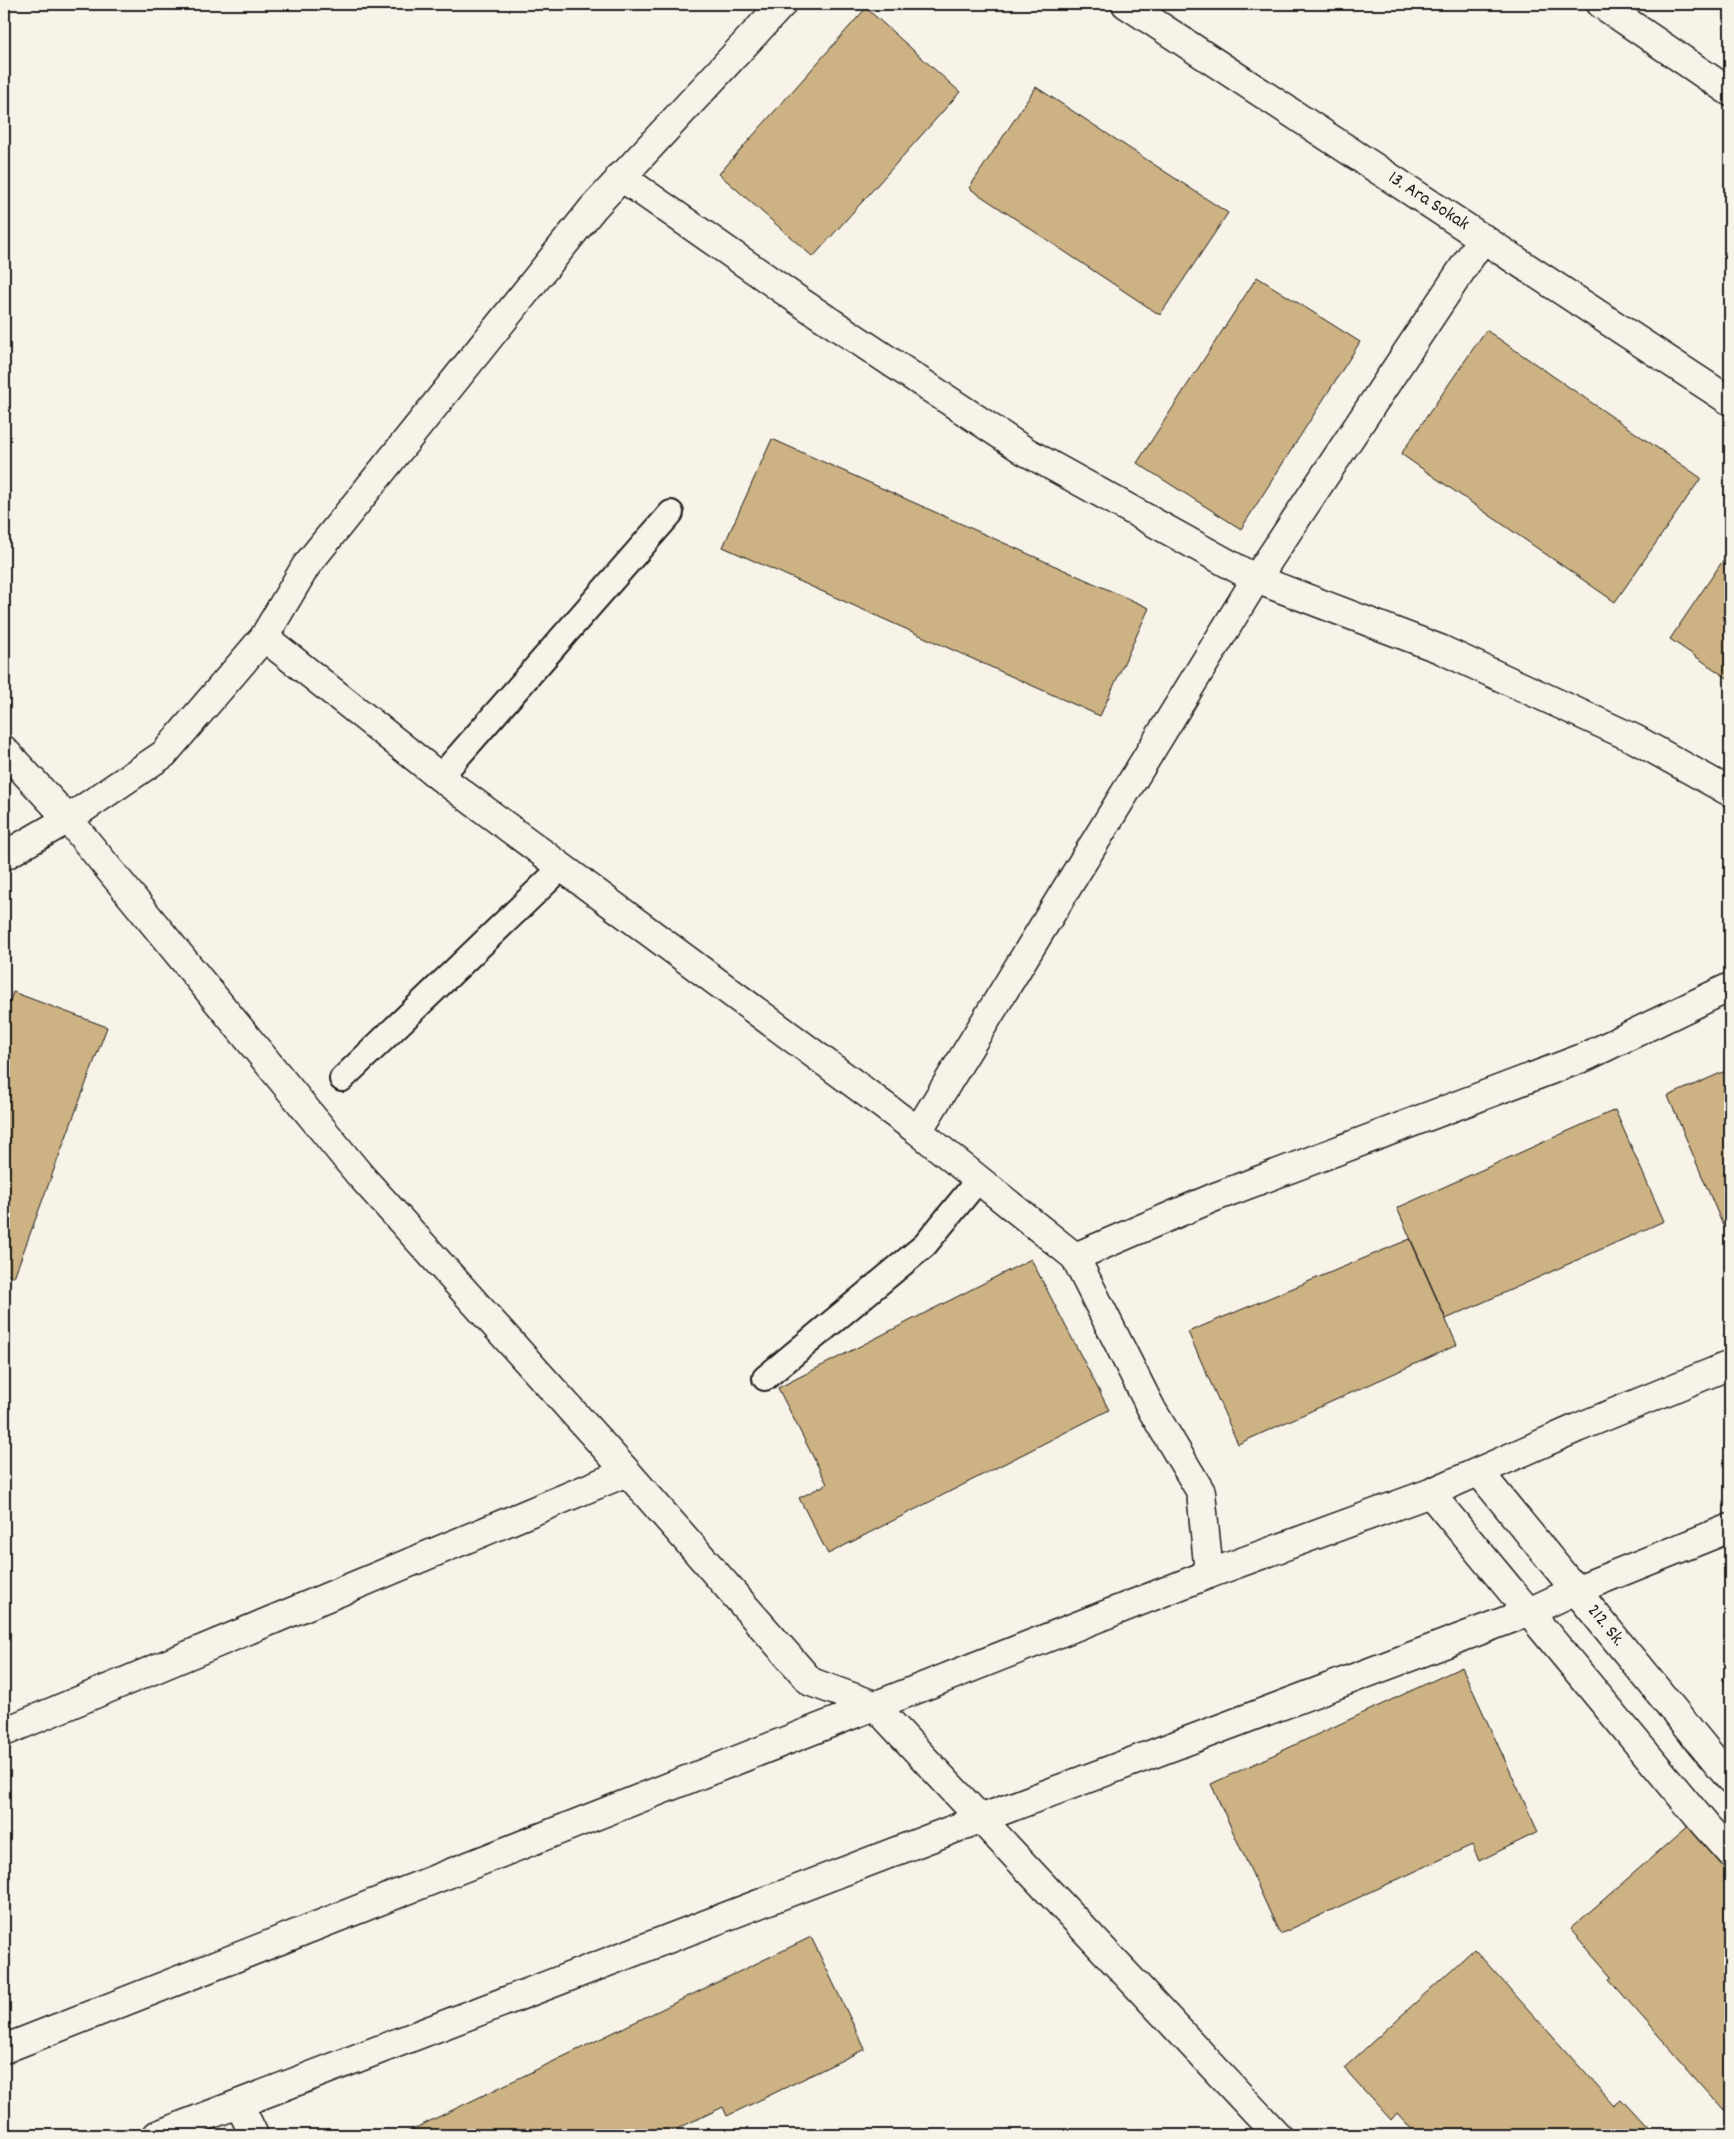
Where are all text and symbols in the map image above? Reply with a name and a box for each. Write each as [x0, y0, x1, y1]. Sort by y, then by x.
street label: 13. Ara Sokak [1382, 166, 1474, 239]
street label: 212. Sk. [1580, 1599, 1630, 1653]

